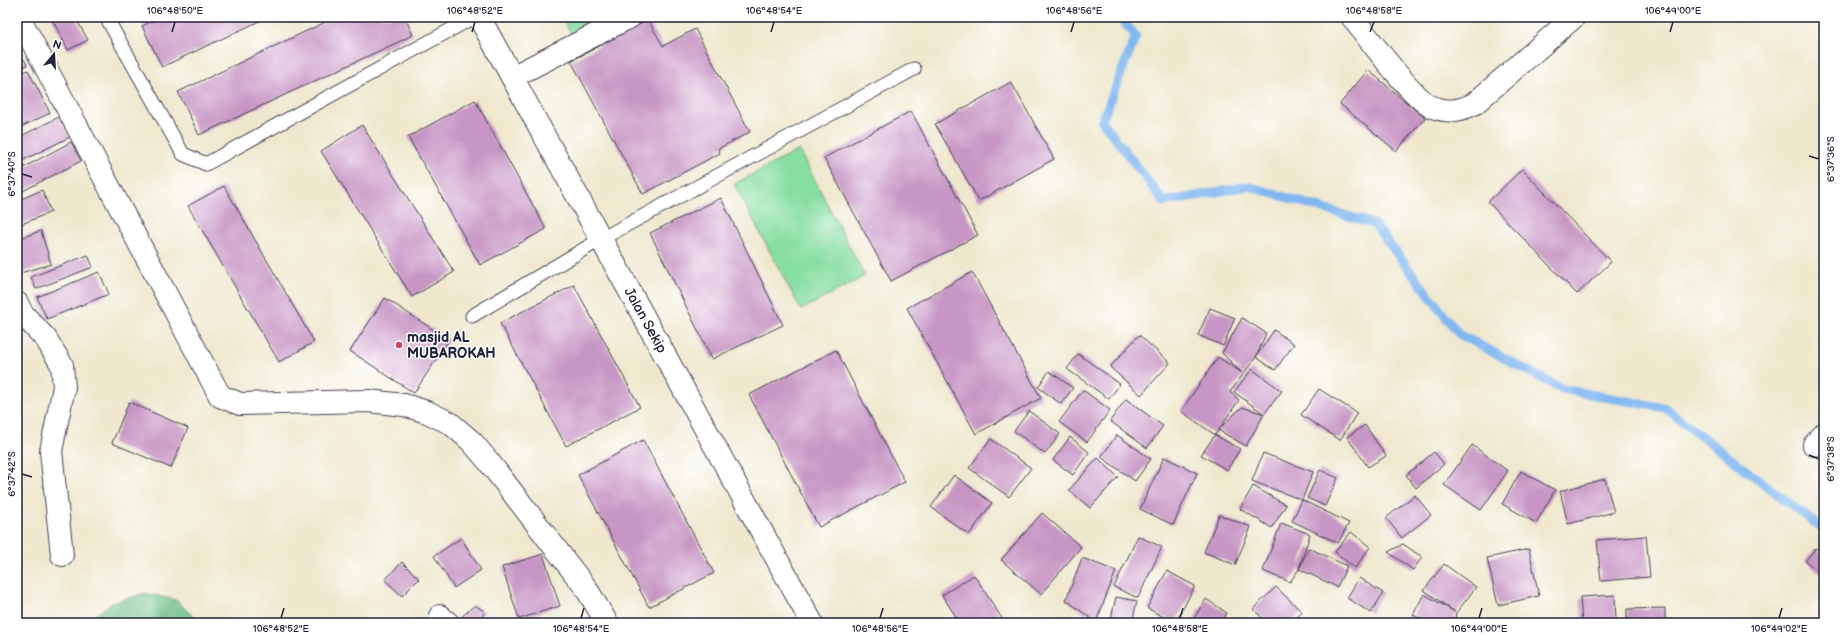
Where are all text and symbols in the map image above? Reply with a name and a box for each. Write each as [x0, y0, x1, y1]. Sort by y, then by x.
text: 106°48'50"E [147, 5, 204, 17]
text: 106°48'52"E [447, 5, 504, 17]
text: 106°48'54"E [746, 5, 803, 17]
text: 106°48'56"E [1046, 5, 1103, 17]
text: 106°48'58"E [1346, 5, 1403, 17]
text: 106°49'00"E [1645, 5, 1702, 17]
north arrow [34, 34, 74, 74]
text: N [51, 38, 63, 52]
text: 6°37'36"S [1825, 136, 1837, 182]
text: 6°37'40"S [6, 151, 18, 197]
street label: Jalan Sekip [621, 284, 671, 356]
place label: masjid AL MUBAROKAH [407, 329, 496, 362]
marker: masjid AL MUBAROKAH [394, 340, 404, 350]
text: 6°37'38"S [1825, 436, 1837, 482]
text: 6°37'42"S [6, 451, 18, 497]
text: 106°48'52"E [253, 623, 310, 635]
text: 106°48'54"E [553, 623, 610, 635]
text: 106°48'56"E [852, 623, 909, 635]
text: 106°48'58"E [1152, 623, 1209, 635]
text: 106°49'00"E [1451, 623, 1508, 635]
text: 106°49'02"E [1751, 623, 1808, 635]

